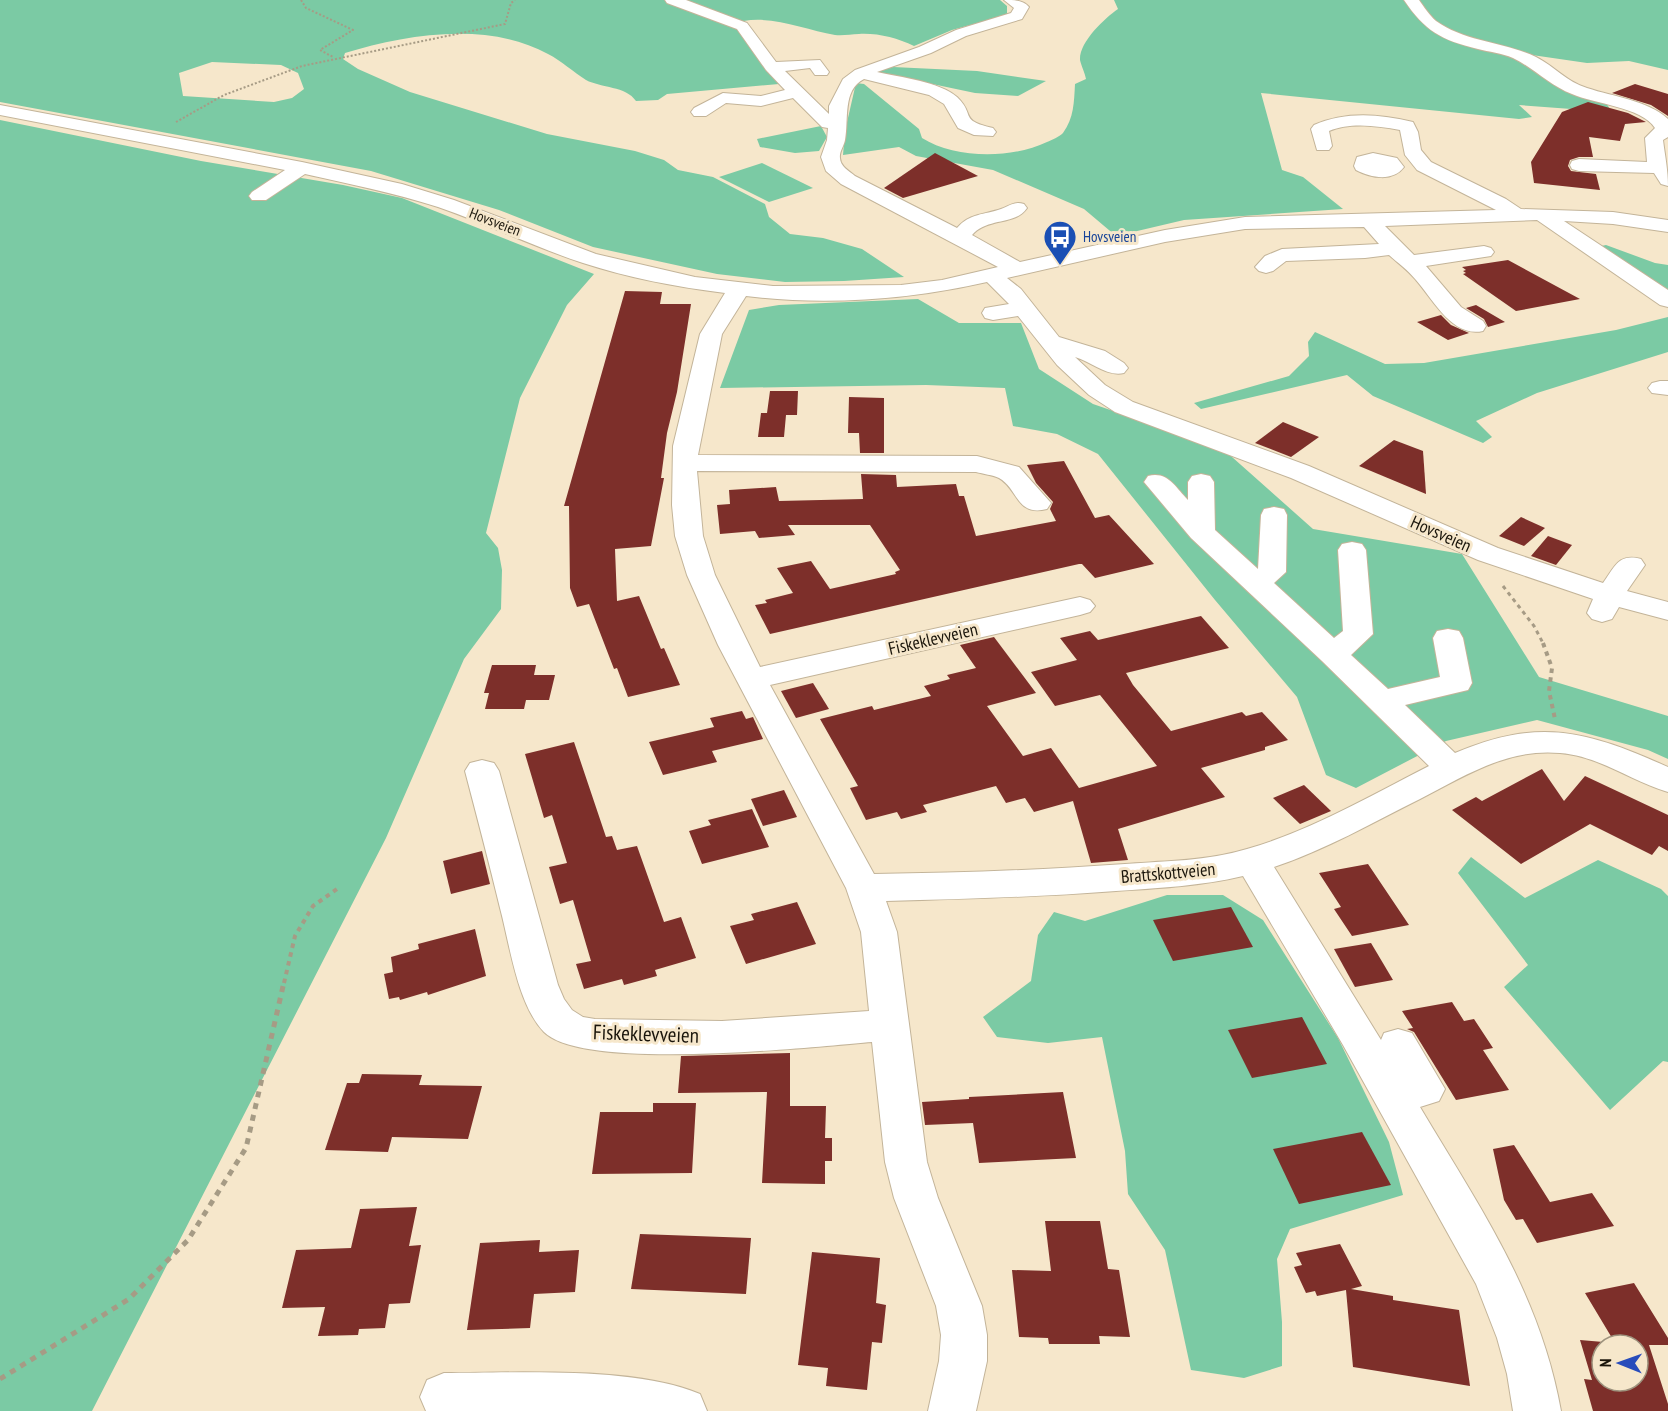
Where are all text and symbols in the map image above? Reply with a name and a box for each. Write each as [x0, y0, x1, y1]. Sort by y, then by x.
street label: Hovsveien [467, 203, 523, 240]
bus stop icon: Hovsveien [1042, 219, 1078, 266]
place label: Hovsveien [1083, 227, 1136, 246]
street label: Hovsveien [1407, 510, 1475, 557]
street label: Fiskeklevveien [886, 617, 980, 660]
street label: Brattskottveien [1120, 857, 1216, 888]
street label: Fiskeklevveien [593, 1018, 699, 1049]
north arrow [1590, 1333, 1650, 1393]
text: N [1595, 1358, 1615, 1367]

